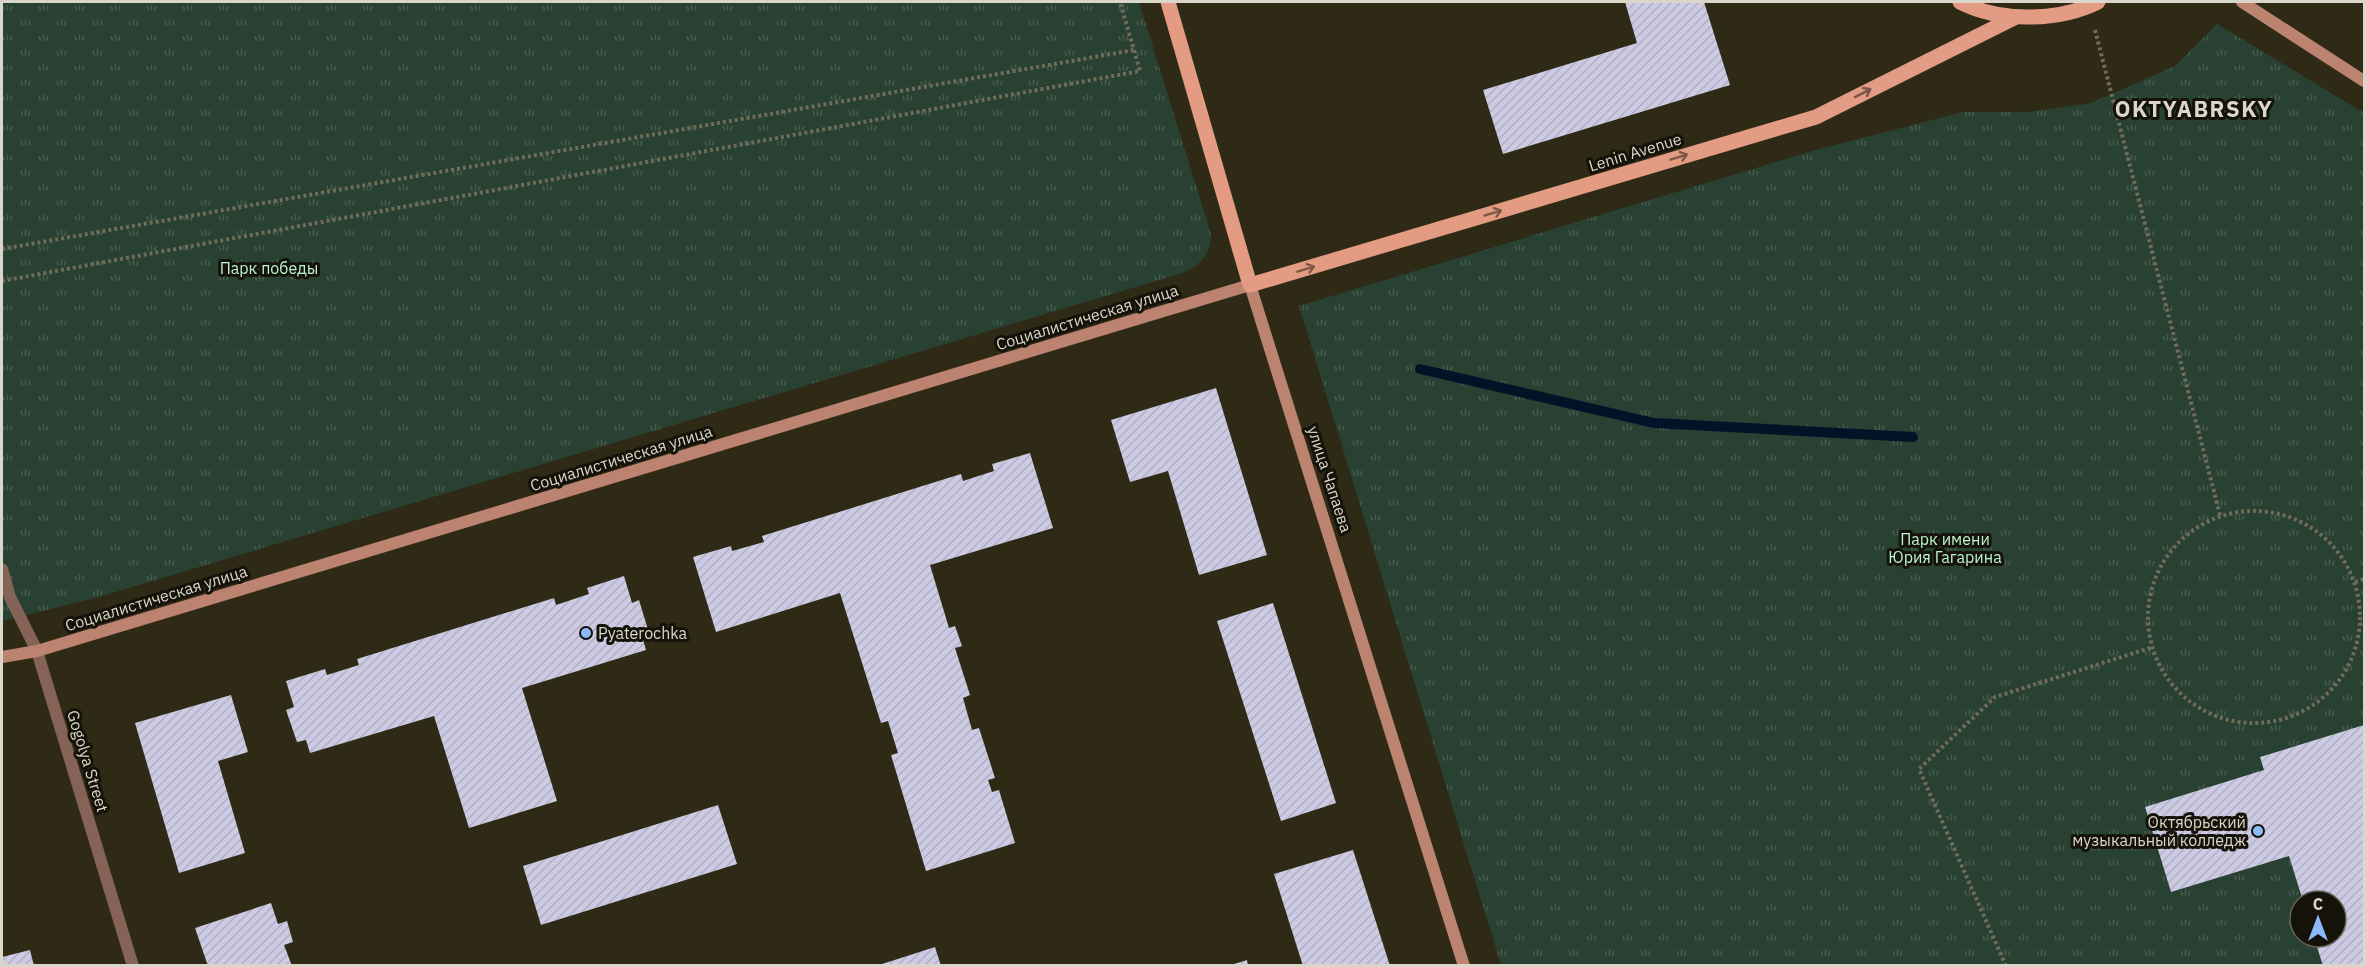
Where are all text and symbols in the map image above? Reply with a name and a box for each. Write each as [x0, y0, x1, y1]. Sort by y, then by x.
one-way arrow [1853, 87, 1871, 98]
district label: OKTYABRSKY [2115, 94, 2273, 123]
street label: Lenin Avenue [1586, 128, 1684, 176]
one-way arrow [1669, 151, 1688, 162]
one-way arrow [1483, 207, 1502, 218]
park label: Парк победы [220, 258, 318, 278]
one-way arrow [1296, 263, 1315, 274]
street label: Социалистическая улица [994, 280, 1181, 354]
street label: Социалистическая улица [528, 421, 715, 495]
street label: улица Чапаева [1303, 423, 1357, 535]
park label: Парк имени Юрия Гагарина [1888, 529, 2002, 567]
street label: Социалистическая улица [63, 561, 250, 635]
place label: Pyaterochka [598, 623, 688, 643]
marker: Pyaterochka [579, 626, 593, 640]
street label: Gogolya Street [63, 708, 113, 814]
place label: Октябрьский музыкальный колледж [2072, 812, 2246, 850]
marker: Октябрьский музыкальный колледж [2251, 824, 2265, 838]
north arrow [2288, 889, 2348, 949]
text: С [2313, 894, 2323, 914]

